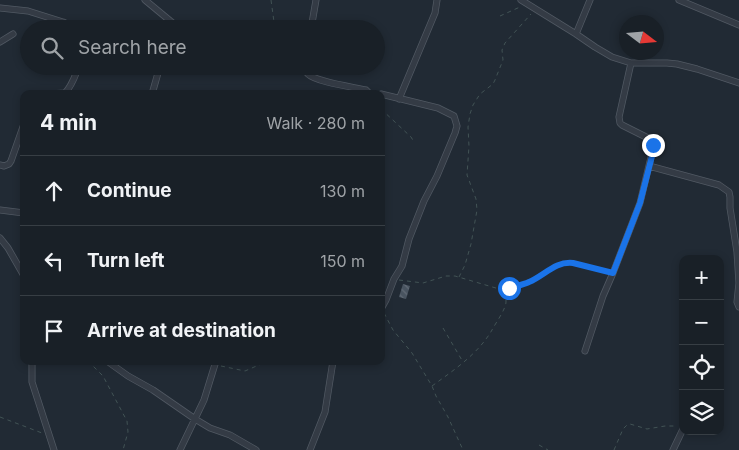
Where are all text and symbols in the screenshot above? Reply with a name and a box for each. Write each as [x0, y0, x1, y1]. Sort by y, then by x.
north arrow [619, 15, 664, 60]
search box [20, 20, 385, 75]
icon: search [38, 34, 66, 62]
text: Search here [78, 36, 187, 59]
text: 4 min [40, 110, 97, 135]
text: Walk · 280 m [267, 113, 365, 133]
route end [642, 134, 665, 157]
icon: ahead [40, 177, 68, 205]
text: Continue [87, 179, 172, 202]
text: 130 m [320, 181, 365, 201]
icon: left [40, 247, 68, 275]
text: Turn left [87, 249, 165, 272]
text: 150 m [320, 251, 365, 271]
map controls [679, 255, 724, 435]
button: + [679, 255, 724, 300]
route start [498, 277, 521, 300]
button: − [679, 300, 724, 345]
icon: arrive [40, 317, 68, 345]
text: Arrive at destination [87, 319, 276, 342]
button: locate [679, 345, 724, 390]
button: layers [679, 390, 724, 435]

